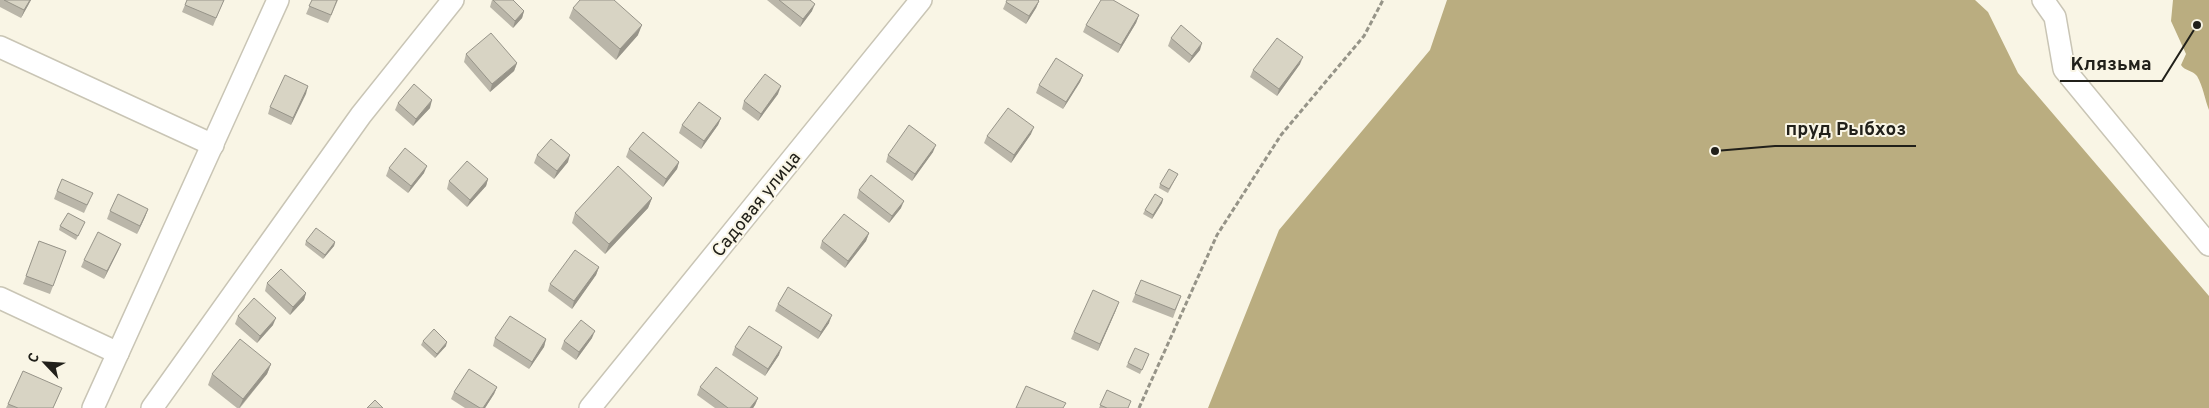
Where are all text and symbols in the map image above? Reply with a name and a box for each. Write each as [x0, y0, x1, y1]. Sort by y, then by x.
callout: Клязьма [2060, 47, 2162, 81]
text: Клязьма [2070, 53, 2152, 77]
callout: пруд Рыбхоз [1775, 112, 1916, 146]
text: пруд Рыбхоз [1786, 118, 1906, 142]
street label: Садовая улица [708, 147, 807, 262]
north arrow [20, 338, 70, 388]
text: С [25, 350, 44, 366]

